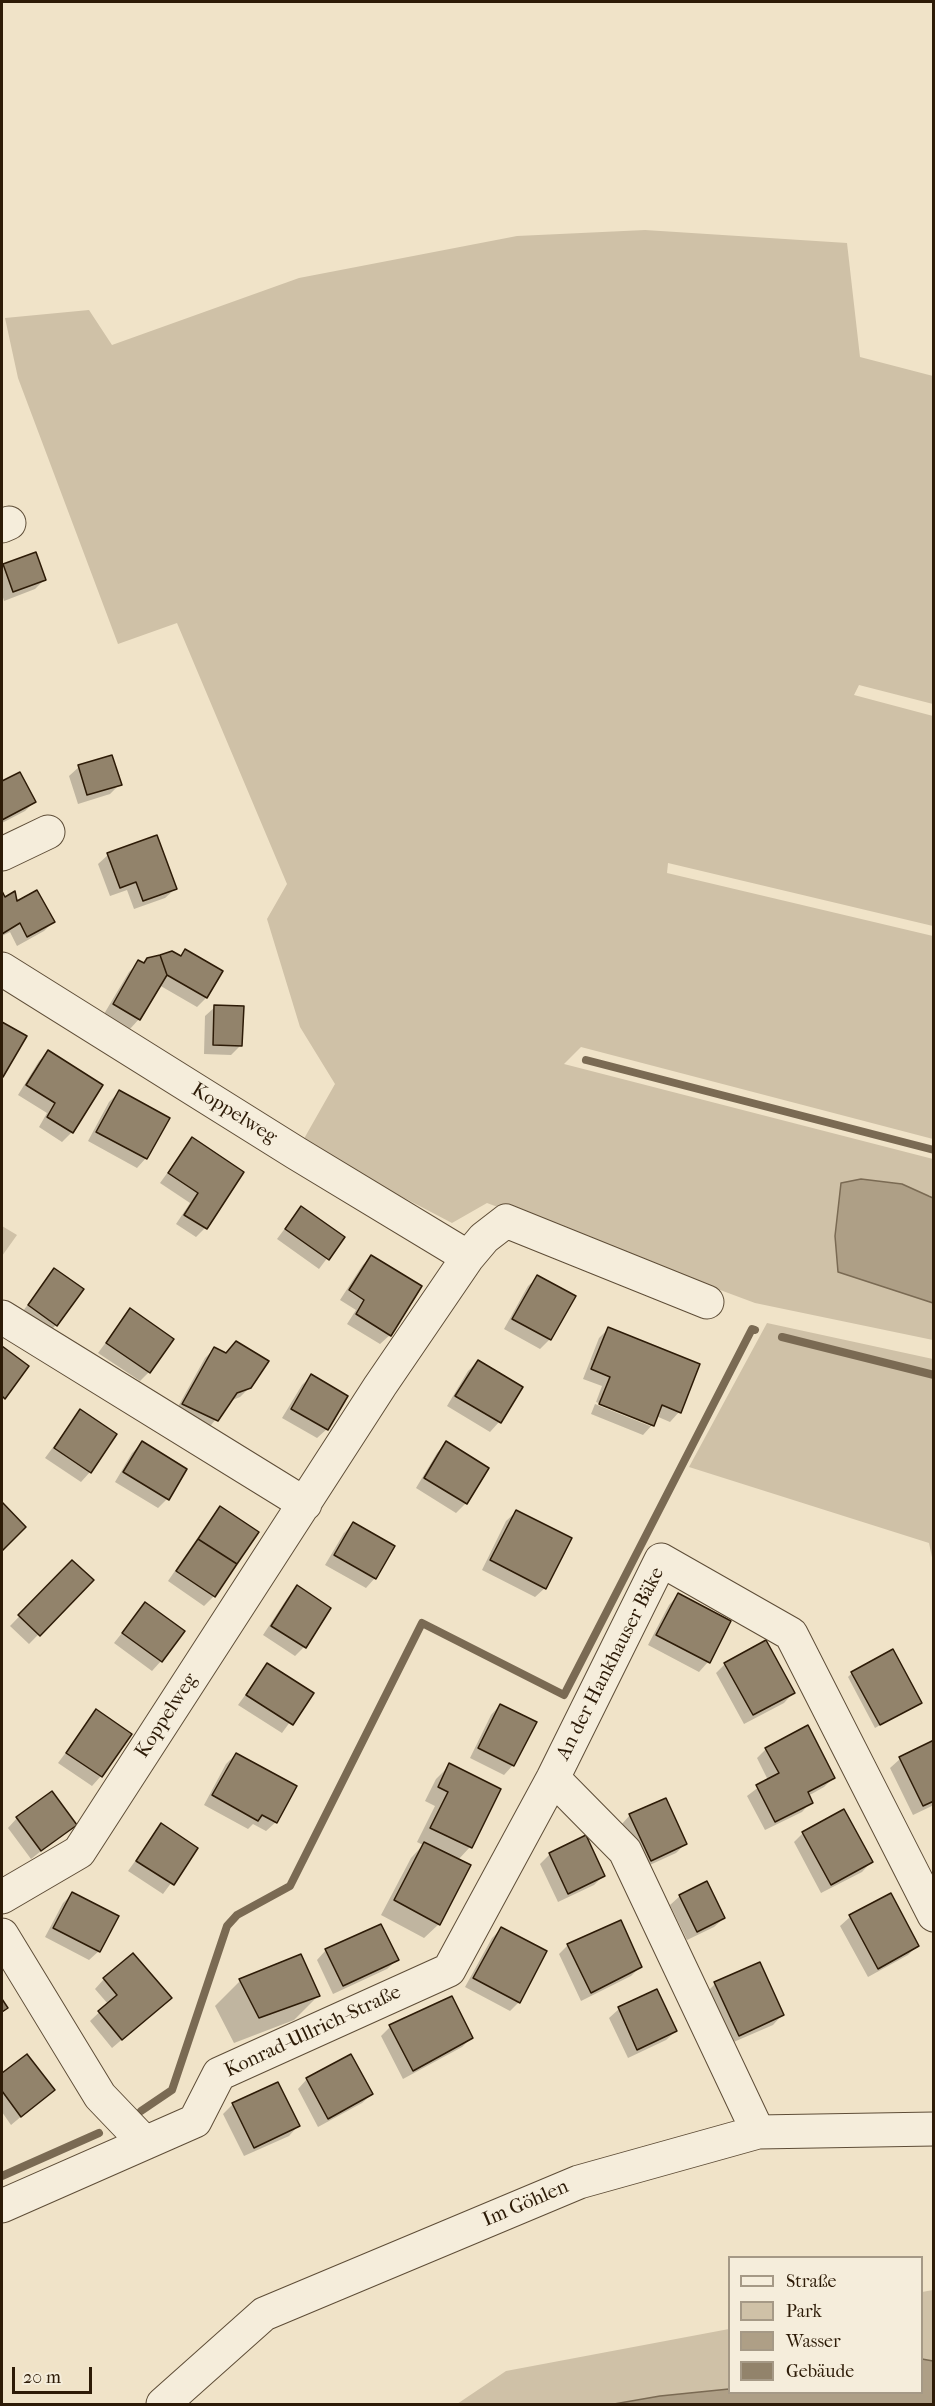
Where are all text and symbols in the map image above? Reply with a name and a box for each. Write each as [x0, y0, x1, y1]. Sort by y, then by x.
street label: Koppelweg [187, 1078, 281, 1150]
street label: An der Hankhauser Bäke [552, 1563, 670, 1765]
street label: Koppelweg [131, 1669, 203, 1763]
street label: Konrad-Ullrich-Straße [221, 1981, 405, 2083]
street label: Im Göhlen [479, 2175, 573, 2233]
legend [728, 2256, 923, 2394]
text: Straße [786, 2271, 836, 2292]
text: Park [786, 2301, 822, 2322]
text: Wasser [786, 2331, 841, 2352]
scale bar [15, 2355, 94, 2393]
text: Gebäude [786, 2361, 854, 2382]
text: 20 m [23, 2367, 61, 2388]

